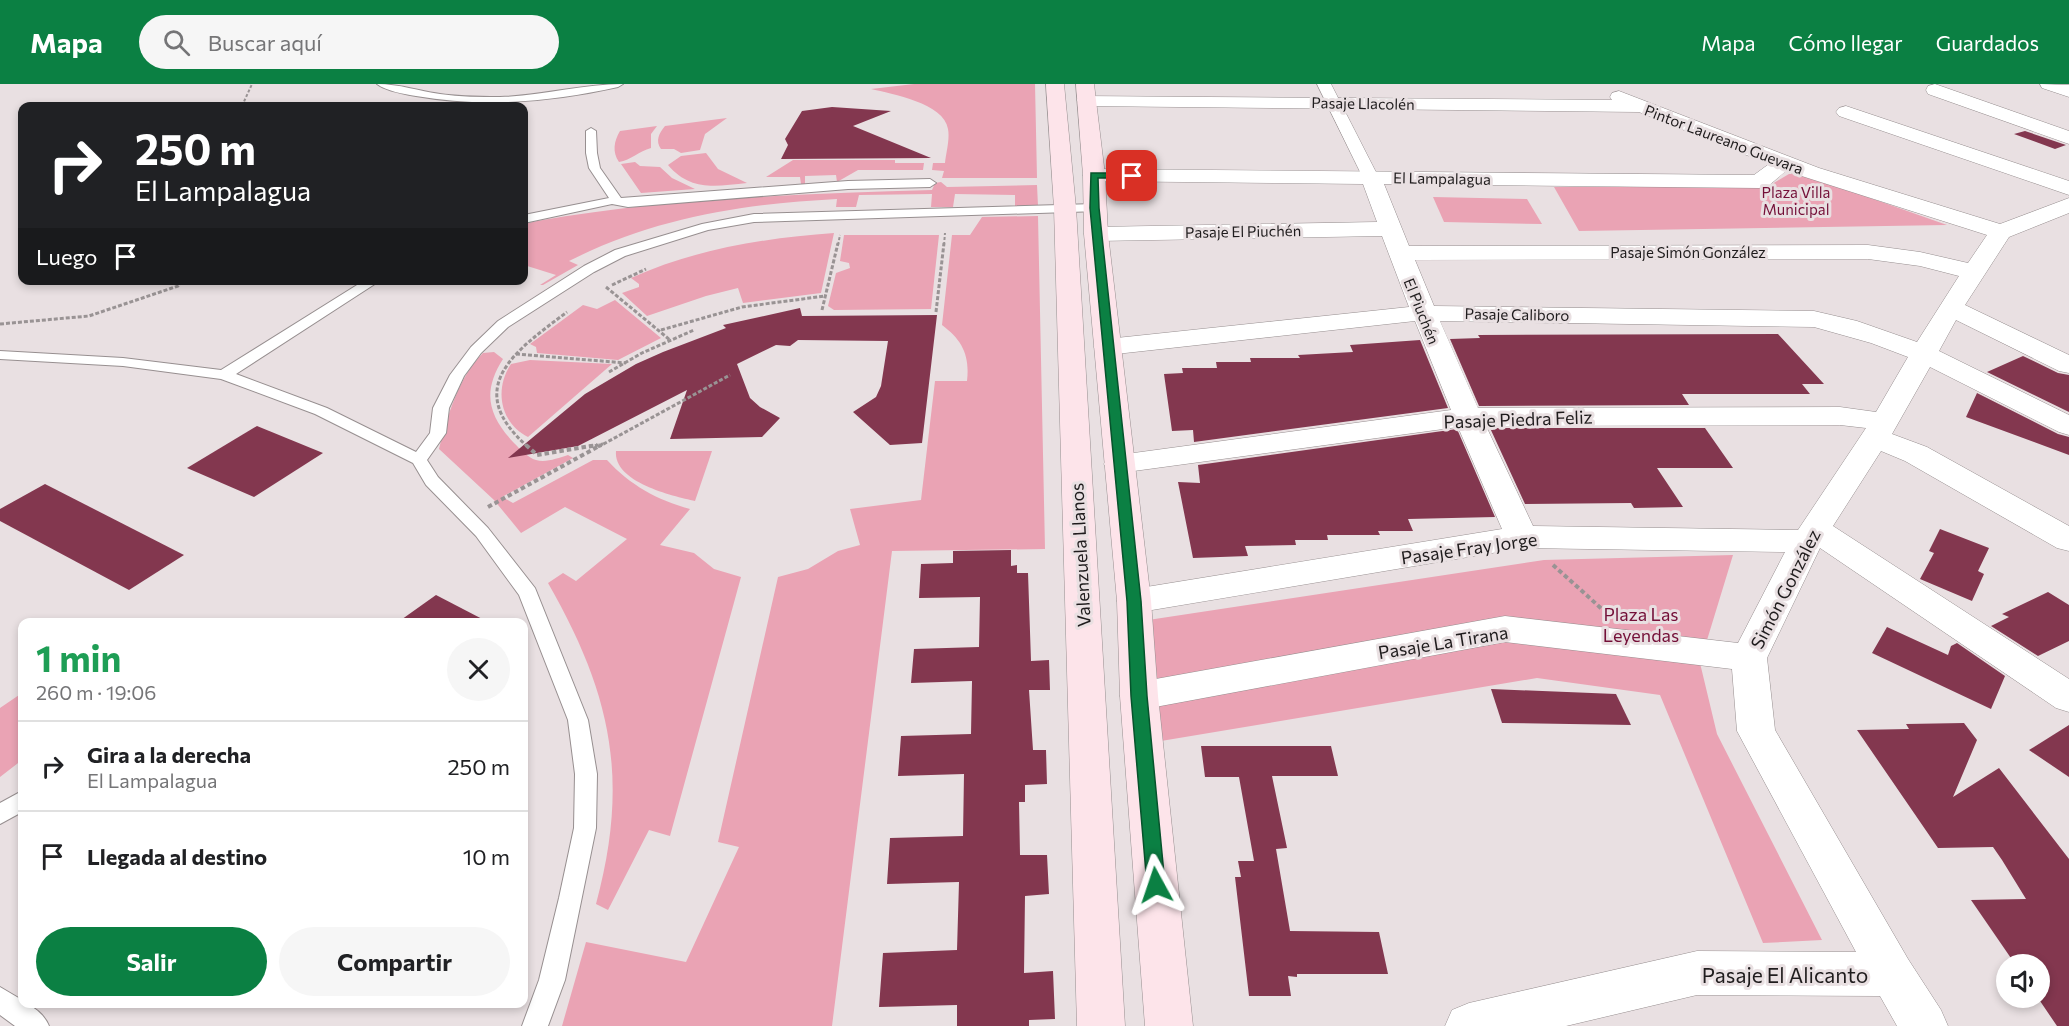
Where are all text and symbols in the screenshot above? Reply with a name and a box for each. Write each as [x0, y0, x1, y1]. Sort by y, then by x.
search box [139, 15, 559, 69]
text: Mapa [30, 25, 103, 59]
icon: search [160, 26, 193, 59]
text: Buscar aquí [208, 29, 322, 56]
text: Mapa [1701, 30, 1756, 55]
text: Cómo llegar [1789, 30, 1903, 55]
text: Guardados [1936, 30, 2039, 55]
street label: Pasaje Llacolén [1311, 93, 1415, 113]
street label: Pintor Laureano Guevara [1642, 100, 1806, 178]
text: 250 m [135, 122, 256, 174]
icon: right [36, 126, 114, 204]
pin [1106, 150, 1157, 201]
icon: arrive [1115, 159, 1148, 192]
street label: El Lampalagua [1393, 168, 1491, 188]
text: El Lampalagua [135, 174, 311, 207]
park label: Plaza Villa Municipal [1762, 183, 1830, 218]
street label: Pasaje El Piuchén [1185, 221, 1301, 241]
icon: arrive [109, 240, 142, 273]
text: Luego [36, 243, 97, 270]
street label: Pasaje Simón González [1610, 243, 1766, 261]
street label: El Piuchén [1401, 275, 1443, 347]
street label: Pasaje Caliboro [1464, 304, 1570, 324]
street label: Pasaje Piedra Feliz [1443, 405, 1593, 433]
street label: Valenzuela Llanos [1065, 482, 1095, 628]
street label: Simón González [1745, 526, 1825, 652]
street label: Pasaje Fray Jorge [1400, 528, 1538, 568]
park label: Plaza Las Leyendas [1603, 603, 1679, 646]
street label: Pasaje La Tirana [1376, 621, 1510, 663]
text: 1 min [36, 635, 121, 679]
button: close [447, 638, 510, 701]
text: 260 m · 19:06 [36, 680, 157, 704]
text: Gira a la derecha [87, 741, 251, 768]
icon: right [36, 750, 69, 783]
text: 250 m [447, 753, 510, 780]
text: El Lampalagua [87, 768, 217, 792]
icon: arrive [36, 840, 69, 873]
text: Llegada al destino [87, 843, 267, 870]
text: 10 m [463, 843, 510, 870]
position arrow [1124, 853, 1188, 917]
button: Salir [36, 927, 267, 996]
button: Compartir [279, 927, 510, 996]
map controls [1996, 954, 2050, 1008]
button: sound [1996, 954, 2050, 1008]
street label: Pasaje El Alicanto [1702, 962, 1868, 987]

